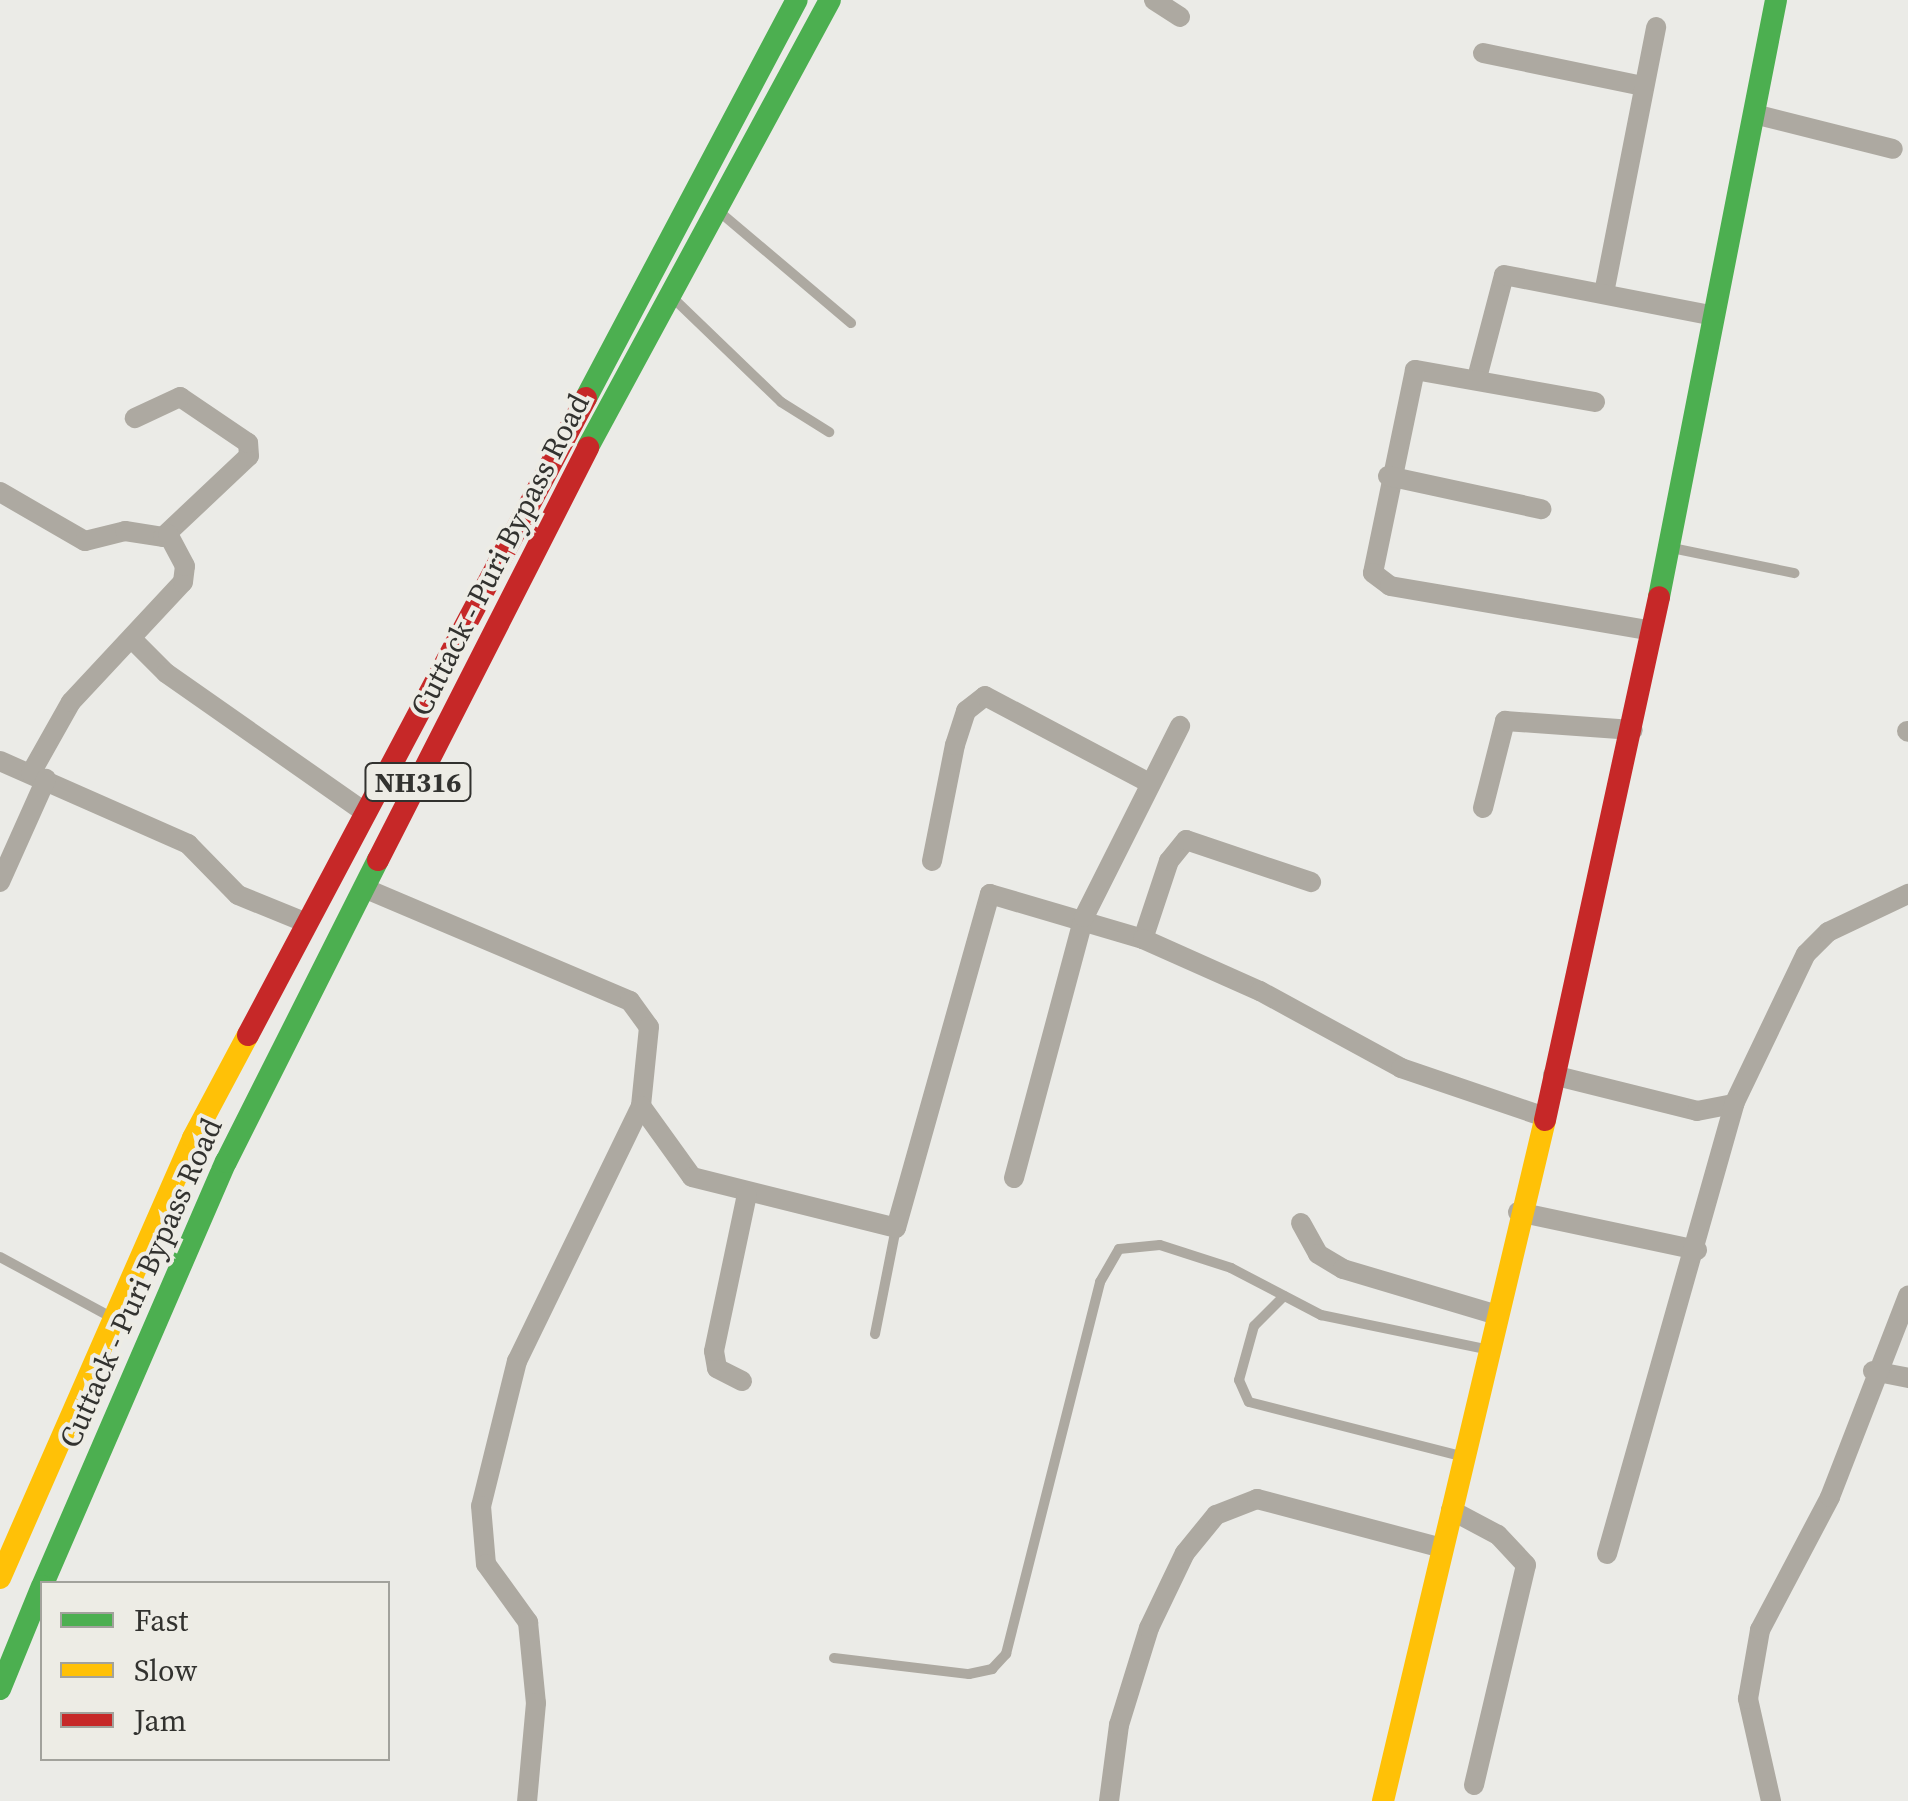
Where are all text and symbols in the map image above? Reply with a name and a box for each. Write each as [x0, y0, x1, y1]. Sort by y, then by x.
street label: Cuttack - Puri Bypass Road [403, 388, 597, 722]
road number: NH316 [363, 759, 473, 805]
street label: Cuttack - Puri Bypass Road [52, 1113, 230, 1453]
legend [40, 1581, 390, 1761]
text: Fast [134, 1600, 188, 1641]
text: Slow [134, 1650, 197, 1691]
text: Jam [134, 1700, 187, 1741]

